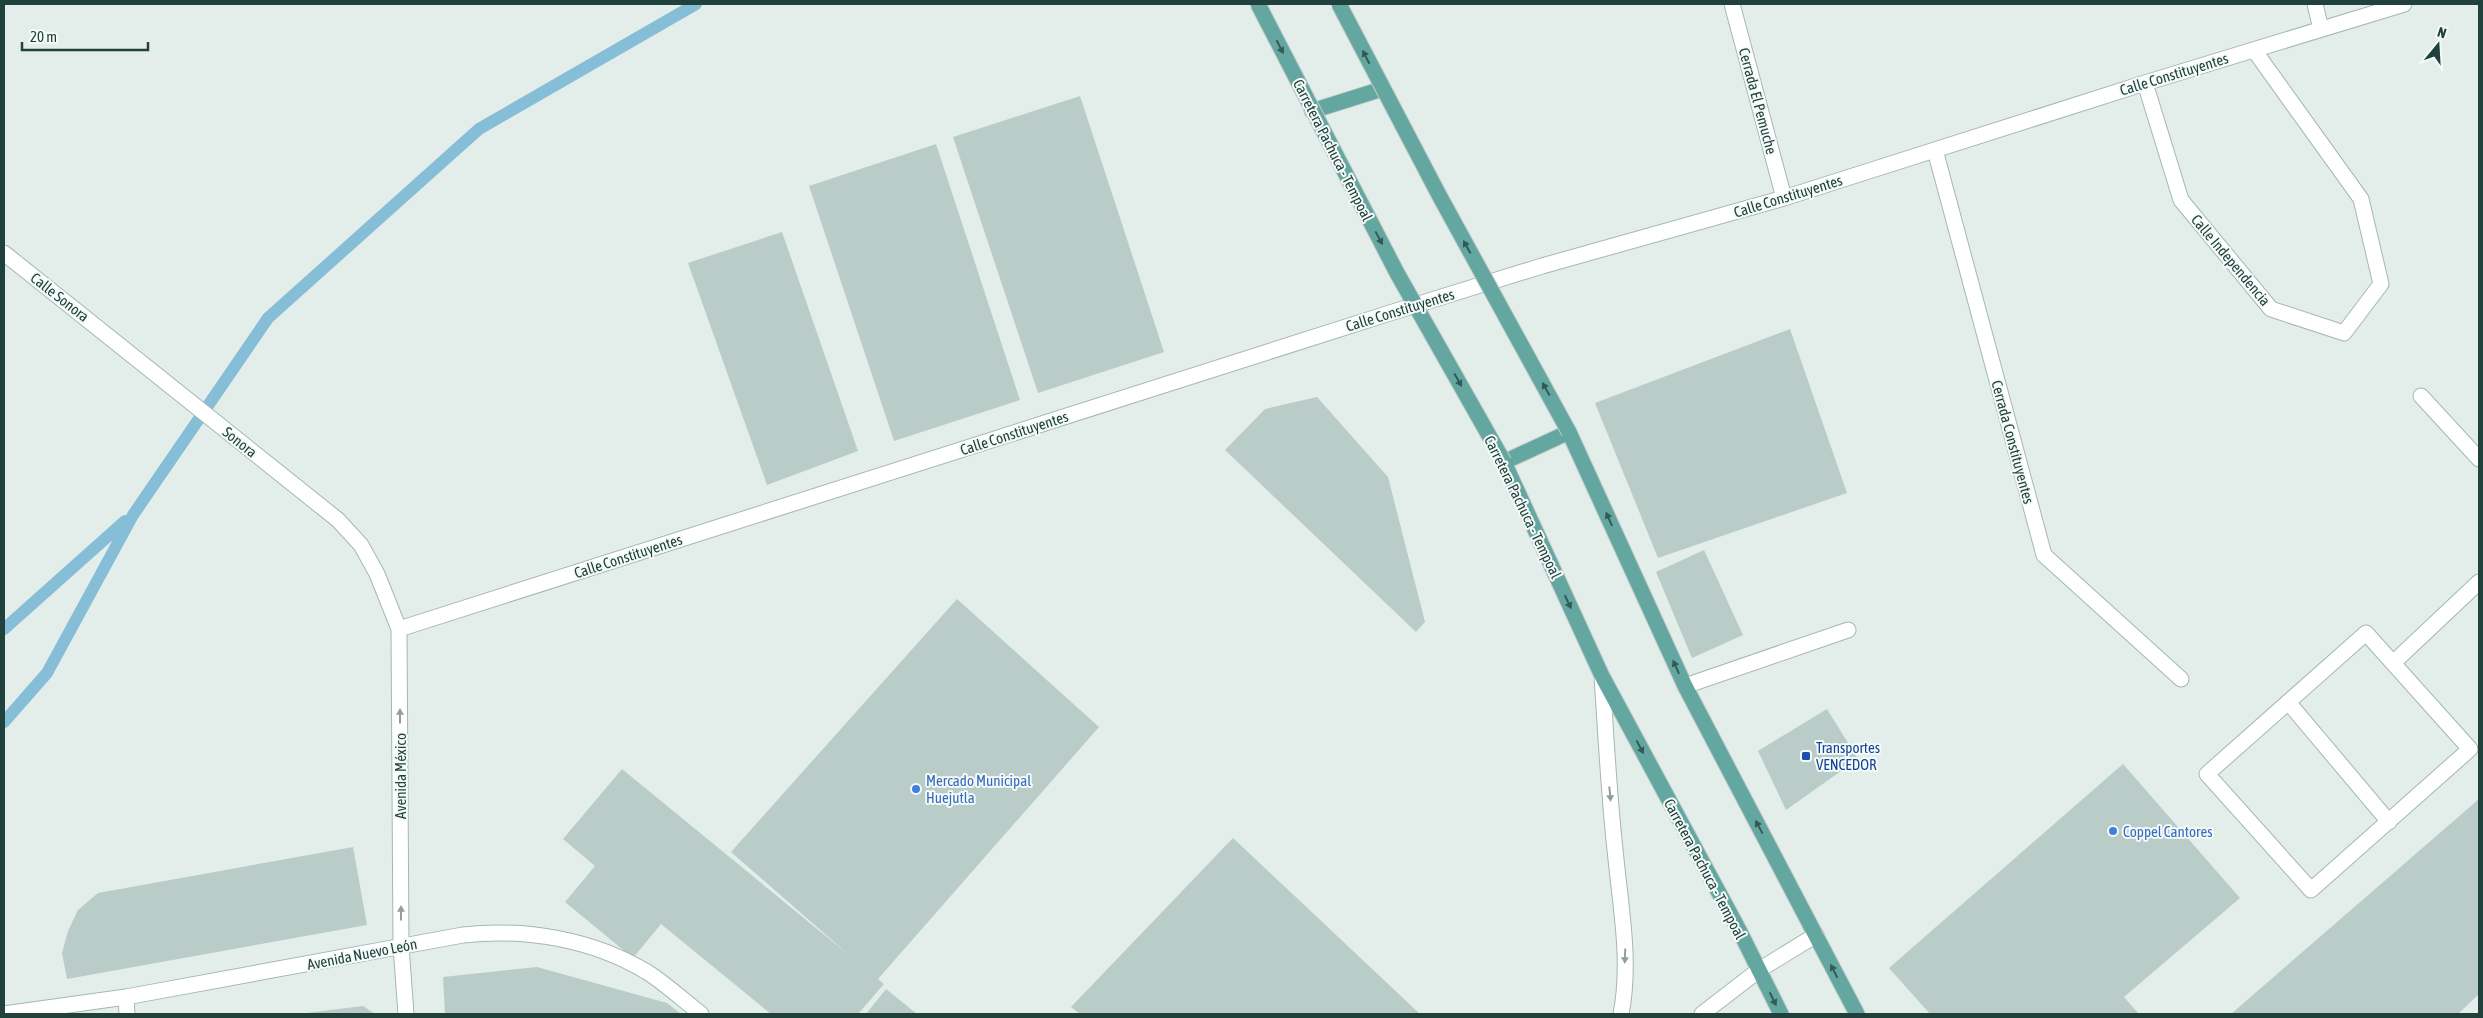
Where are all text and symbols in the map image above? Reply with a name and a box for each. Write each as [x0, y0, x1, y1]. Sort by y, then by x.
scale bar [22, 20, 149, 52]
north arrow [2413, 20, 2463, 70]
text: N [2436, 24, 2448, 42]
text: 20 m [30, 28, 57, 45]
one-way arrow [1276, 40, 1284, 55]
street label: Cerrada El Pemuche [1736, 46, 1780, 156]
street label: Calle Constituyentes [2118, 49, 2230, 99]
one-way arrow [1362, 50, 1370, 64]
street label: Carretera Pachuca - Tempoal [1290, 76, 1376, 224]
street label: Calle Constituyentes [1732, 171, 1844, 221]
street label: Calle Independencia [2188, 211, 2274, 309]
one-way arrow [1375, 231, 1383, 246]
one-way arrow [1463, 240, 1472, 253]
street label: Calle Sonora [28, 269, 93, 325]
street label: Calle Constituyentes [1344, 285, 1456, 335]
one-way arrow [1454, 373, 1462, 388]
street label: Cerrada Constituyentes [1988, 378, 2038, 506]
one-way arrow [1542, 382, 1550, 396]
street label: Calle Constituyentes [958, 408, 1070, 458]
street label: Sonora [220, 423, 260, 461]
street label: Carretera Pachuca - Tempoal [1481, 433, 1565, 581]
one-way arrow [1605, 512, 1613, 526]
street label: Calle Constituyentes [572, 531, 684, 581]
one-way arrow [1564, 595, 1572, 609]
one-way arrow [1672, 660, 1680, 674]
one-way arrow [396, 707, 404, 723]
street label: Avenida México [392, 733, 409, 819]
place label: Transportes VENCEDOR [1816, 739, 1880, 773]
one-way arrow [1636, 740, 1644, 754]
marker: Transportes VENCEDOR [1800, 750, 1812, 762]
place label: Mercado Municipal Huejutla [926, 772, 1031, 806]
marker: Mercado Municipal Huejutla [910, 783, 922, 795]
one-way arrow [1606, 787, 1614, 803]
street label: Carretera Pachuca - Tempoal [1661, 796, 1749, 942]
one-way arrow [1755, 820, 1763, 834]
place label: Coppel Cantores [2123, 823, 2213, 840]
marker: Coppel Cantores [2107, 825, 2119, 837]
one-way arrow [397, 905, 405, 921]
street label: Avenida Nuevo León [305, 935, 419, 973]
one-way arrow [1620, 948, 1628, 964]
one-way arrow [1830, 964, 1838, 978]
one-way arrow [1769, 992, 1777, 1006]

